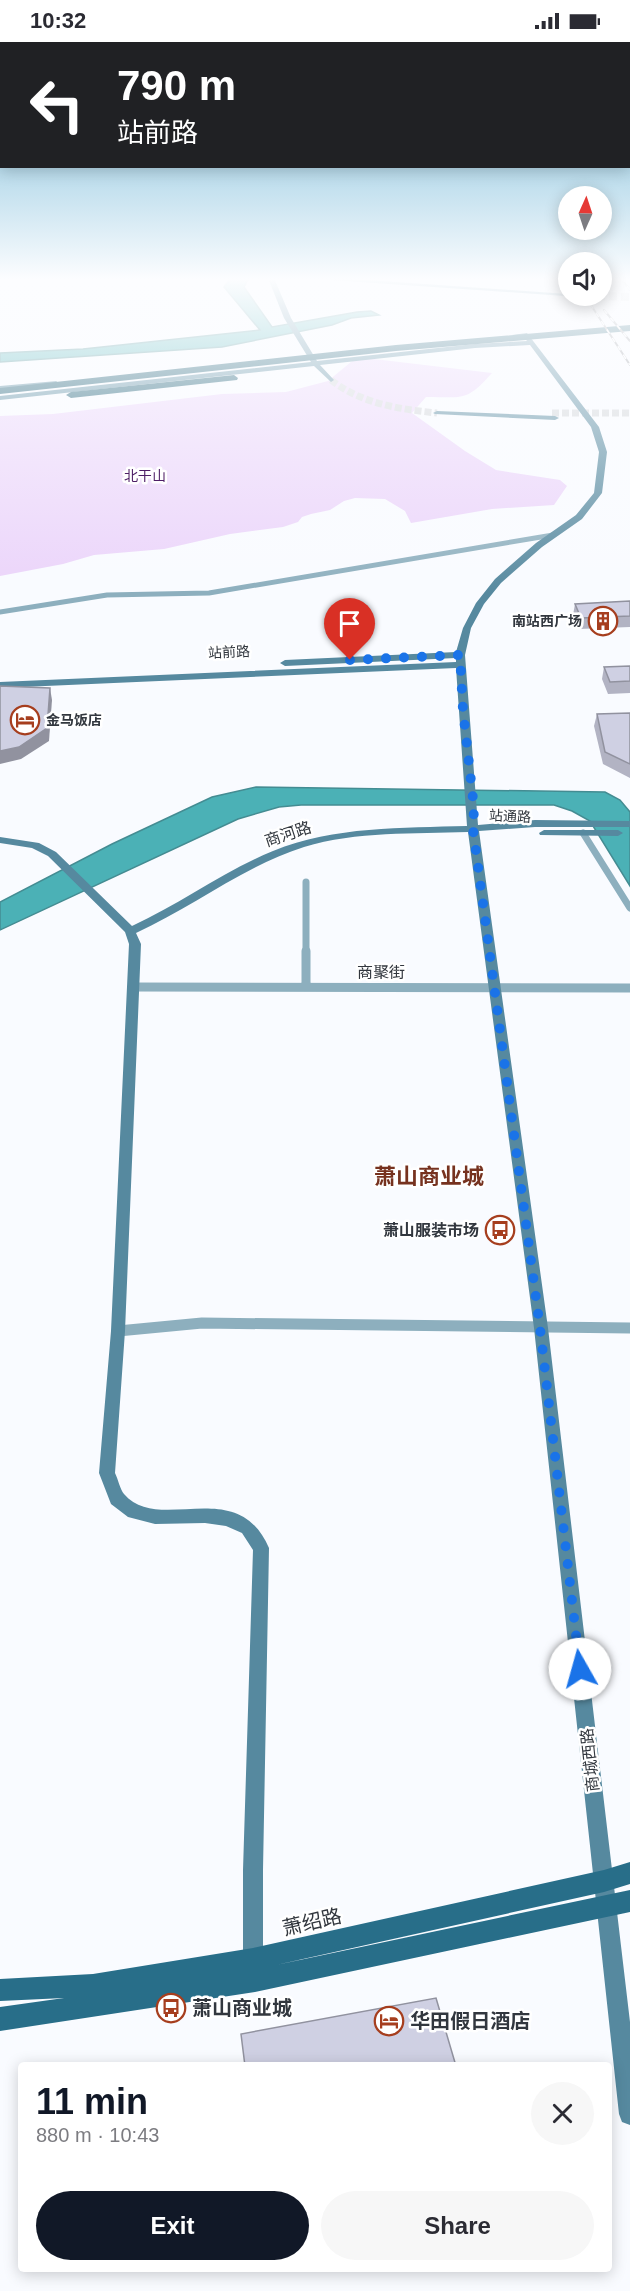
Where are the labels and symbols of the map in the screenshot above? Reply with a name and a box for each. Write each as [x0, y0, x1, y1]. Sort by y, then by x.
north arrow [558, 186, 612, 240]
park label: 北干山 [124, 468, 166, 484]
pin [324, 598, 375, 660]
building icon: 南站西广场 [587, 605, 619, 637]
place label: 南站西广场 [512, 613, 582, 629]
street label: 站前路 [208, 643, 250, 661]
hotel icon: 金马饭店 [9, 704, 41, 736]
place label: 金马饭店 [46, 712, 102, 728]
street label: 站通路 [489, 807, 531, 825]
street label: 商河路 [263, 818, 313, 850]
street label: 商聚街 [357, 964, 405, 981]
district label: 萧山商业城 [374, 1164, 484, 1189]
bus stop icon: 萧山服装市场 [484, 1214, 516, 1246]
place label: 萧山服装市场 [383, 1222, 479, 1239]
position arrow [548, 1637, 612, 1701]
street label: 商城西路 [578, 1727, 602, 1793]
street label: 萧绍路 [280, 1905, 344, 1939]
bus stop icon: 萧山商业城 [155, 1992, 187, 2024]
place label: 萧山商业城 [192, 1997, 292, 2019]
hotel icon: 华田假日酒店 [373, 2005, 405, 2037]
place label: 华田假日酒店 [410, 2010, 530, 2032]

